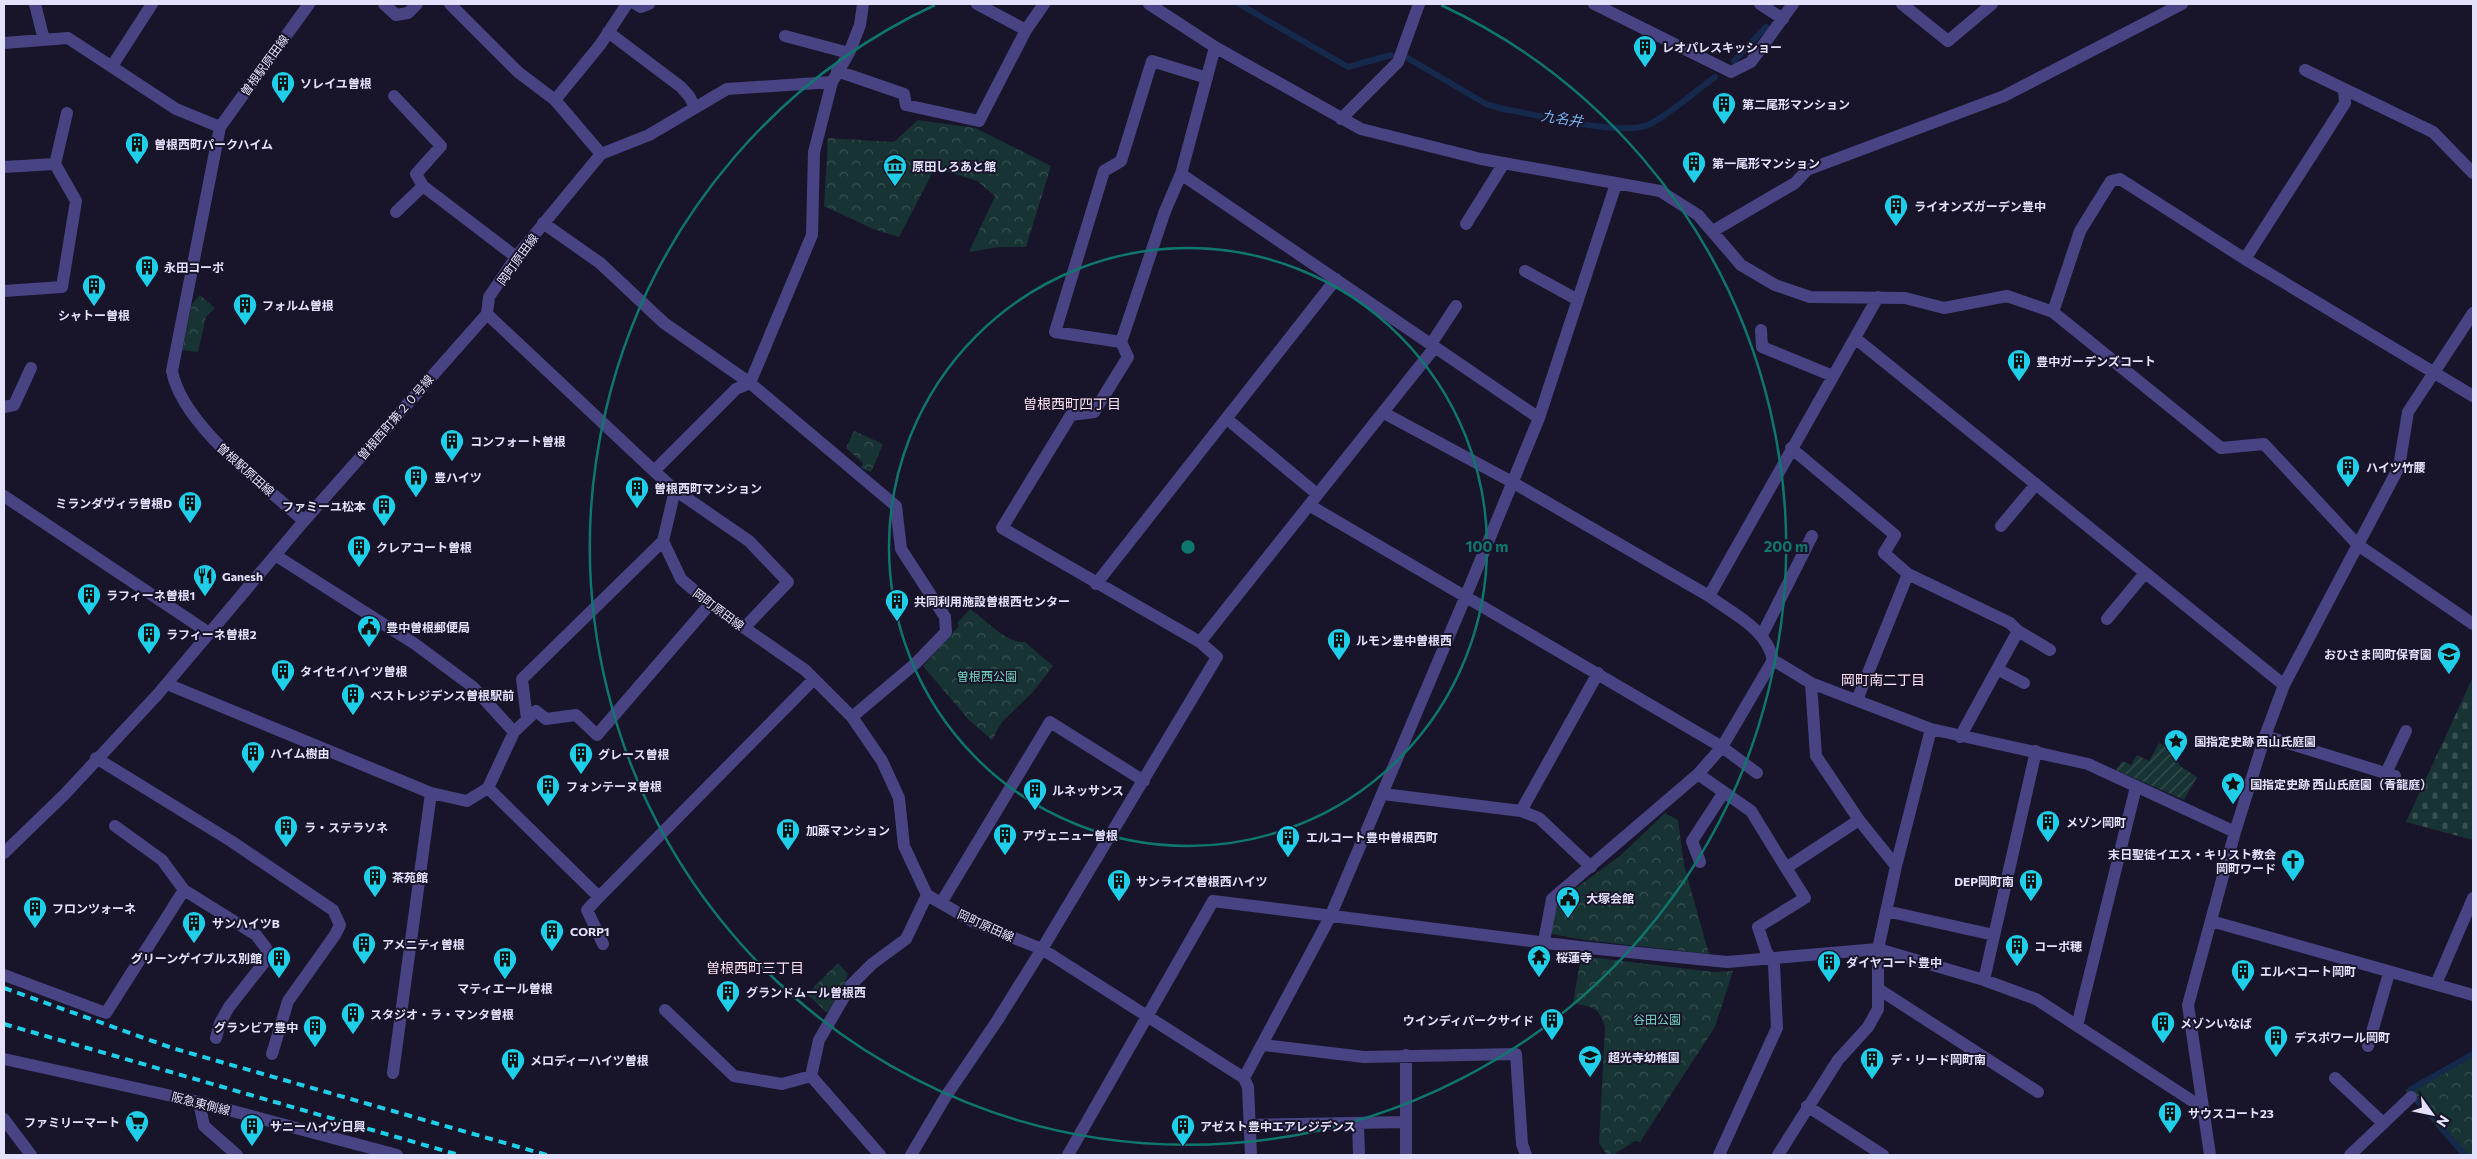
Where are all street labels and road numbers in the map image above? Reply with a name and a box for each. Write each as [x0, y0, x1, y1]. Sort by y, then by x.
street label: 曽根駅原田線 [237, 32, 291, 98]
street label: 岡町原田線 [494, 231, 540, 287]
street label: 曽根西町第２０号線 [354, 372, 436, 462]
street label: 曽根駅原田線 [215, 440, 277, 498]
street label: 岡町原田線 [691, 585, 747, 633]
street label: 岡町原田線 [956, 906, 1016, 944]
street label: 阪急東側線 [170, 1089, 232, 1117]

